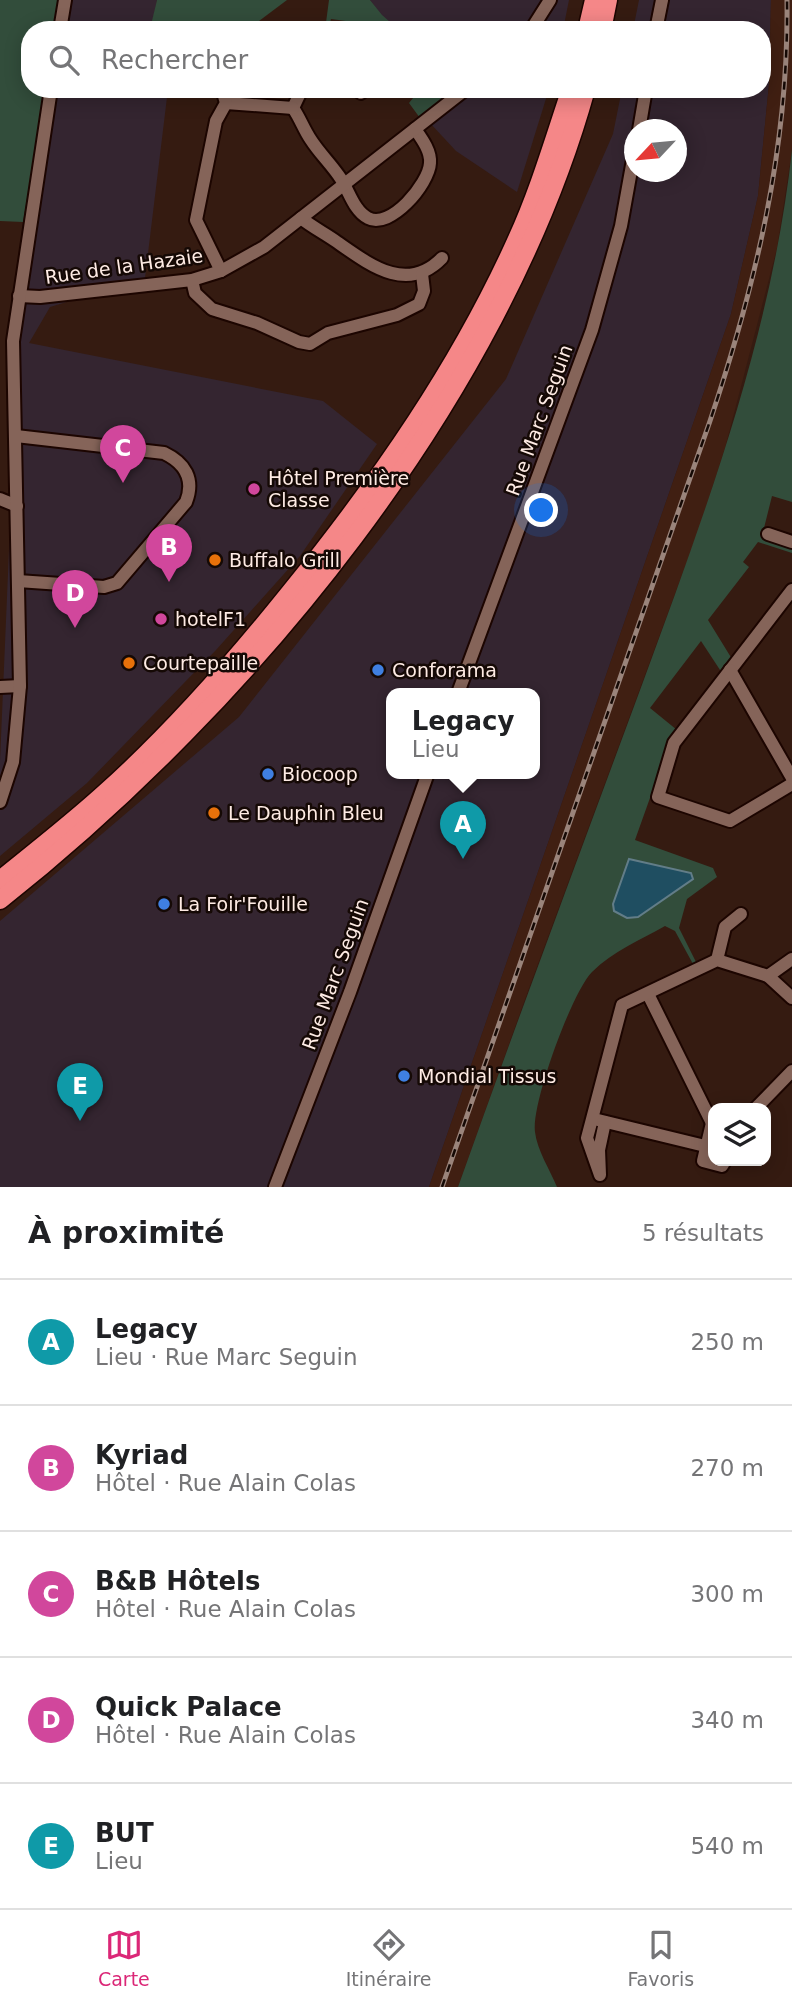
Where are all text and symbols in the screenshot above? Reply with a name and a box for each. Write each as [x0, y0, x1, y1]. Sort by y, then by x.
search box [21, 21, 771, 98]
icon: search [45, 41, 83, 79]
text: Rechercher [101, 45, 248, 75]
north arrow [624, 119, 687, 182]
street label: Rue de la Hazaie [44, 244, 204, 288]
street label: Rue Marc Seguin [501, 341, 577, 499]
pin: C [100, 425, 146, 483]
place label: Hôtel Première Classe [268, 467, 409, 511]
marker: Hôtel Première Classe [246, 481, 262, 497]
your location [524, 493, 558, 527]
pin: B [146, 524, 192, 582]
place label: Buffalo Grill [229, 549, 340, 571]
marker: Buffalo Grill [207, 552, 223, 568]
pin: D [52, 570, 98, 628]
place label: hotelF1 [175, 608, 246, 630]
marker: hotelF1 [153, 611, 169, 627]
place label: Courtepaille [143, 652, 258, 674]
marker: Courtepaille [121, 655, 137, 671]
place label: Conforama [392, 659, 497, 681]
marker: Conforama [370, 662, 386, 678]
popup [386, 688, 540, 779]
text: Legacy [412, 706, 514, 736]
text: Lieu [412, 736, 460, 762]
place label: Biocoop [282, 763, 358, 785]
marker: Biocoop [260, 766, 276, 782]
pin: A [440, 801, 486, 859]
place label: Le Dauphin Bleu [228, 802, 384, 824]
marker: Le Dauphin Bleu [206, 805, 222, 821]
place label: La Foir'Fouille [178, 893, 308, 915]
street label: Rue Marc Seguin [297, 895, 373, 1053]
marker: La Foir'Fouille [156, 896, 172, 912]
pin: E [57, 1063, 103, 1121]
place label: Mondial Tissus [418, 1065, 556, 1087]
marker: Mondial Tissus [396, 1068, 412, 1084]
map controls [708, 1103, 771, 1166]
button: layers [708, 1103, 771, 1166]
text: À proximité [28, 1215, 224, 1250]
text: 5 résultats [642, 1220, 764, 1246]
text: Legacy [95, 1314, 198, 1344]
text: A [42, 1329, 60, 1355]
text: 250 m [690, 1329, 764, 1355]
text: Lieu · Rue Marc Seguin [95, 1344, 358, 1370]
text: Kyriad [95, 1440, 188, 1470]
text: B [42, 1455, 60, 1481]
text: 270 m [690, 1455, 764, 1481]
text: Hôtel · Rue Alain Colas [95, 1470, 356, 1496]
text: B&B Hôtels [95, 1566, 260, 1596]
text: C [43, 1581, 59, 1607]
text: 300 m [690, 1581, 764, 1607]
text: Hôtel · Rue Alain Colas [95, 1596, 356, 1622]
text: Quick Palace [95, 1692, 282, 1722]
text: D [41, 1707, 61, 1733]
text: 340 m [690, 1707, 764, 1733]
text: Hôtel · Rue Alain Colas [95, 1722, 356, 1748]
text: BUT [95, 1818, 154, 1848]
text: E [43, 1833, 59, 1859]
text: 540 m [690, 1833, 764, 1859]
text: Lieu [95, 1848, 143, 1874]
tab: Carte [98, 1926, 150, 1990]
tab: Itinéraire [346, 1926, 432, 1990]
tab: Favoris [627, 1926, 694, 1990]

